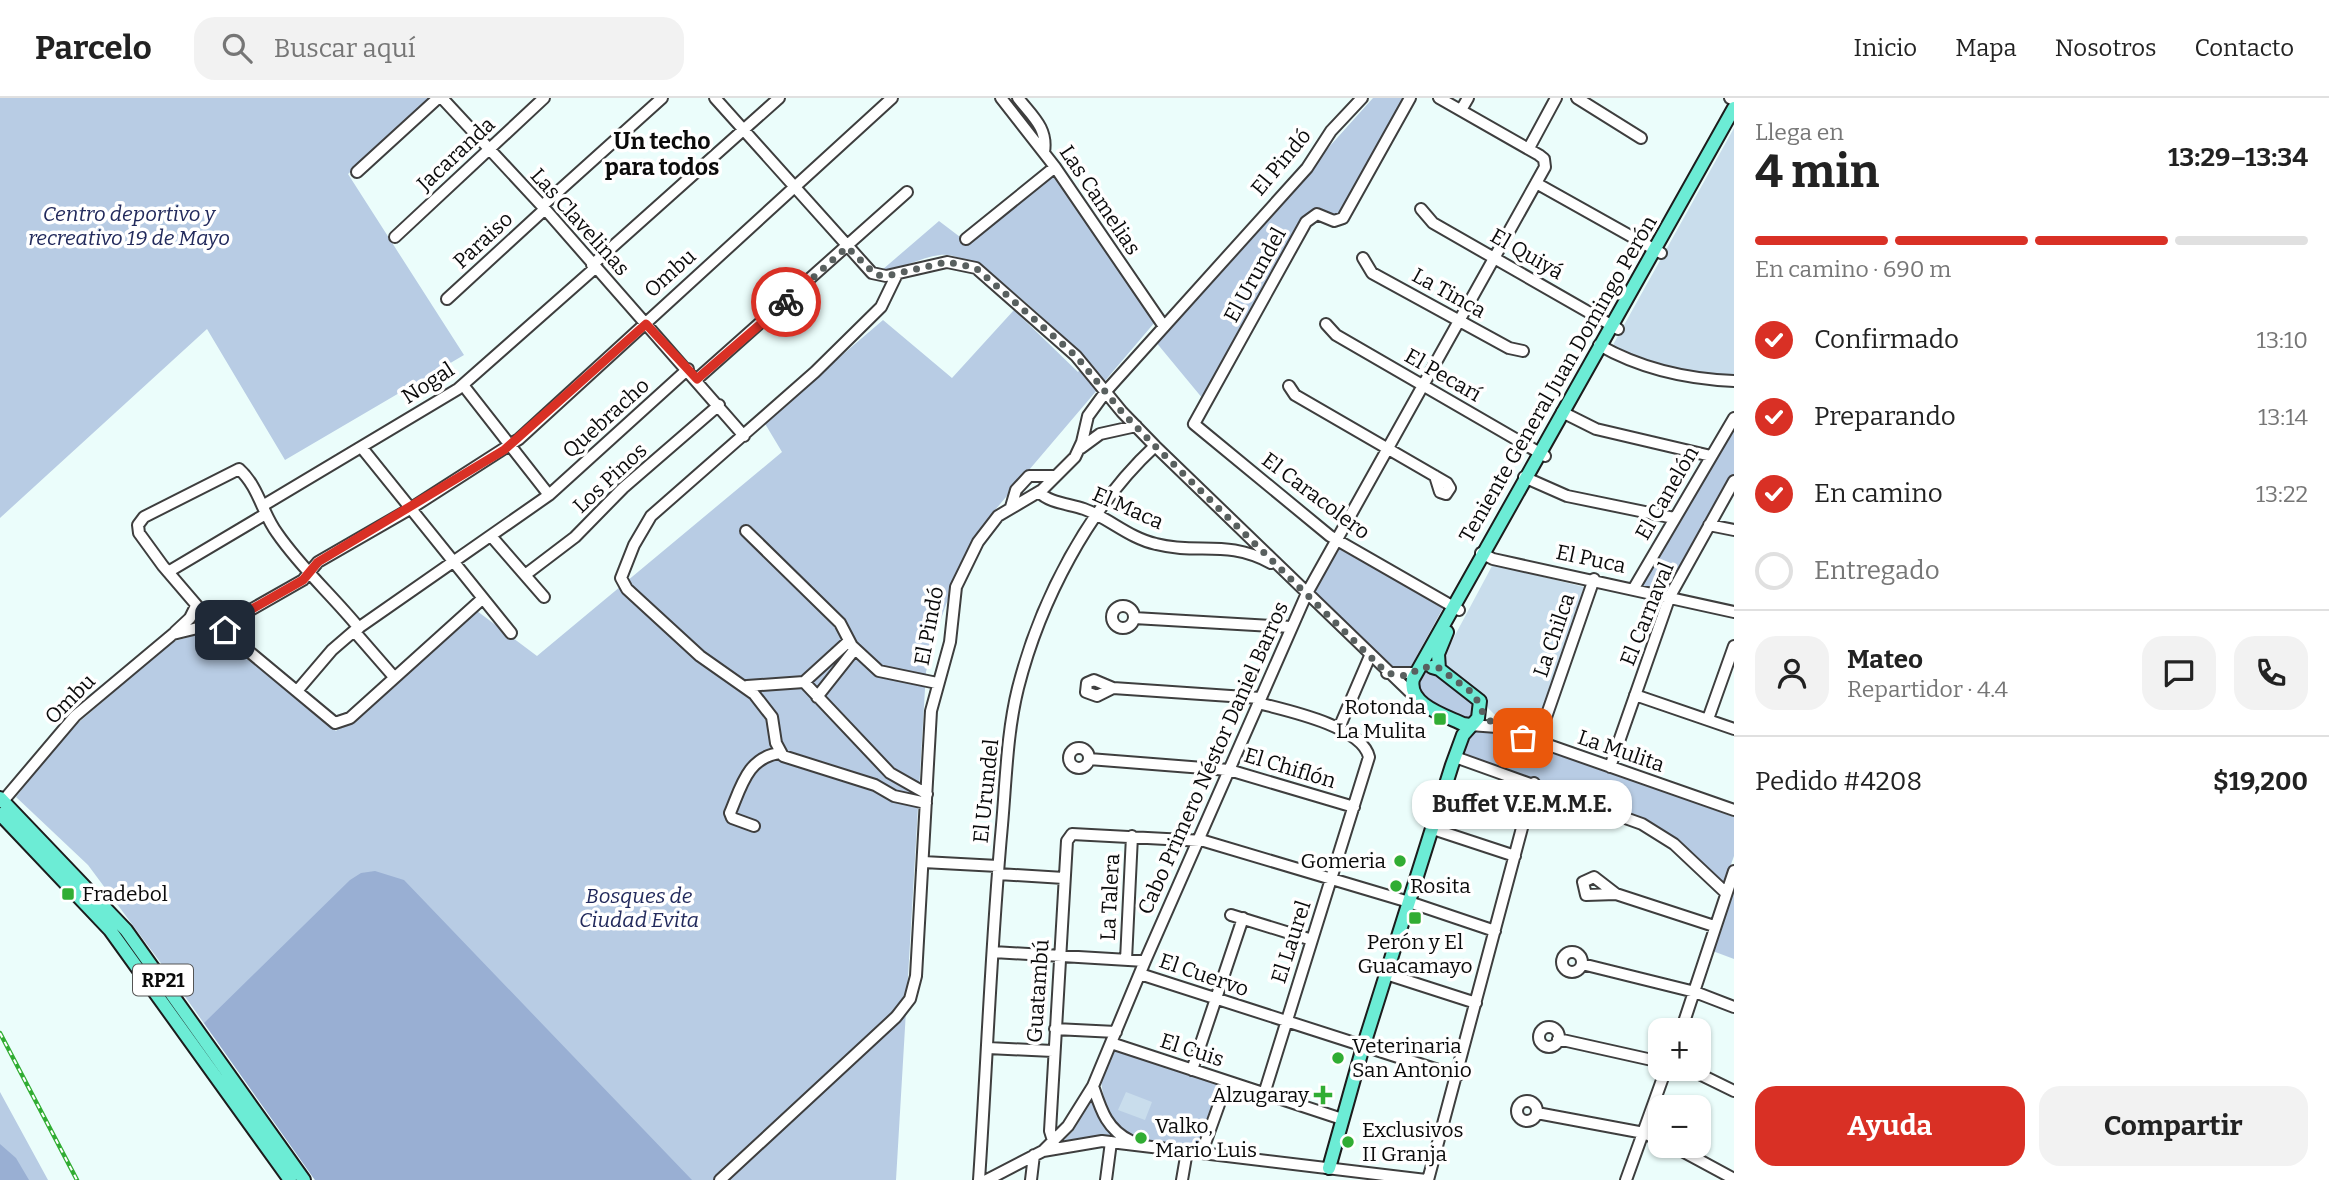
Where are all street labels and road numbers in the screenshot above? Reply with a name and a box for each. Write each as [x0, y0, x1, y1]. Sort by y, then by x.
street label: Jacaranda [411, 111, 501, 197]
street label: El Pindó [1245, 123, 1317, 201]
street label: Las Camelias [1054, 140, 1146, 260]
street label: Las Clavelinas [525, 163, 635, 281]
street label: Paraiso [448, 206, 518, 274]
street label: Teniente General Juan Domingo Perón [1454, 211, 1662, 547]
street label: El Urundel [1218, 223, 1292, 327]
street label: El Quiyá [1486, 223, 1569, 286]
street label: Ombu [639, 243, 701, 303]
street label: La Tinca [1408, 262, 1491, 324]
street label: El Pecarí [1400, 343, 1487, 408]
street label: Nogal [397, 356, 459, 410]
street label: Quebracho [557, 372, 655, 464]
street label: Los Pinos [568, 437, 652, 519]
street label: El Canelón [1630, 441, 1704, 545]
street label: El Caracolero [1257, 447, 1375, 545]
street label: El Maca [1088, 481, 1168, 535]
street label: El Puca [1554, 539, 1629, 579]
street label: El Carnaval [1614, 558, 1680, 670]
street label: El Pindó [909, 584, 949, 668]
street label: La Chilca [1528, 589, 1581, 680]
street label: Cabo Primero Néstor Daniel Barros [1132, 598, 1294, 918]
street label: Ombu [39, 668, 101, 730]
street label: La Mulita [1574, 724, 1668, 778]
street label: El Urundel [968, 738, 1004, 844]
street label: El Chiflón [1241, 742, 1339, 794]
street label: La Talera [1095, 852, 1125, 941]
street label: El Laurel [1265, 897, 1317, 987]
street label: Guatambú [1021, 938, 1055, 1044]
street label: El Cuervo [1156, 948, 1252, 1002]
road number: RP21 [133, 964, 193, 996]
street label: El Cuis [1157, 1028, 1227, 1072]

